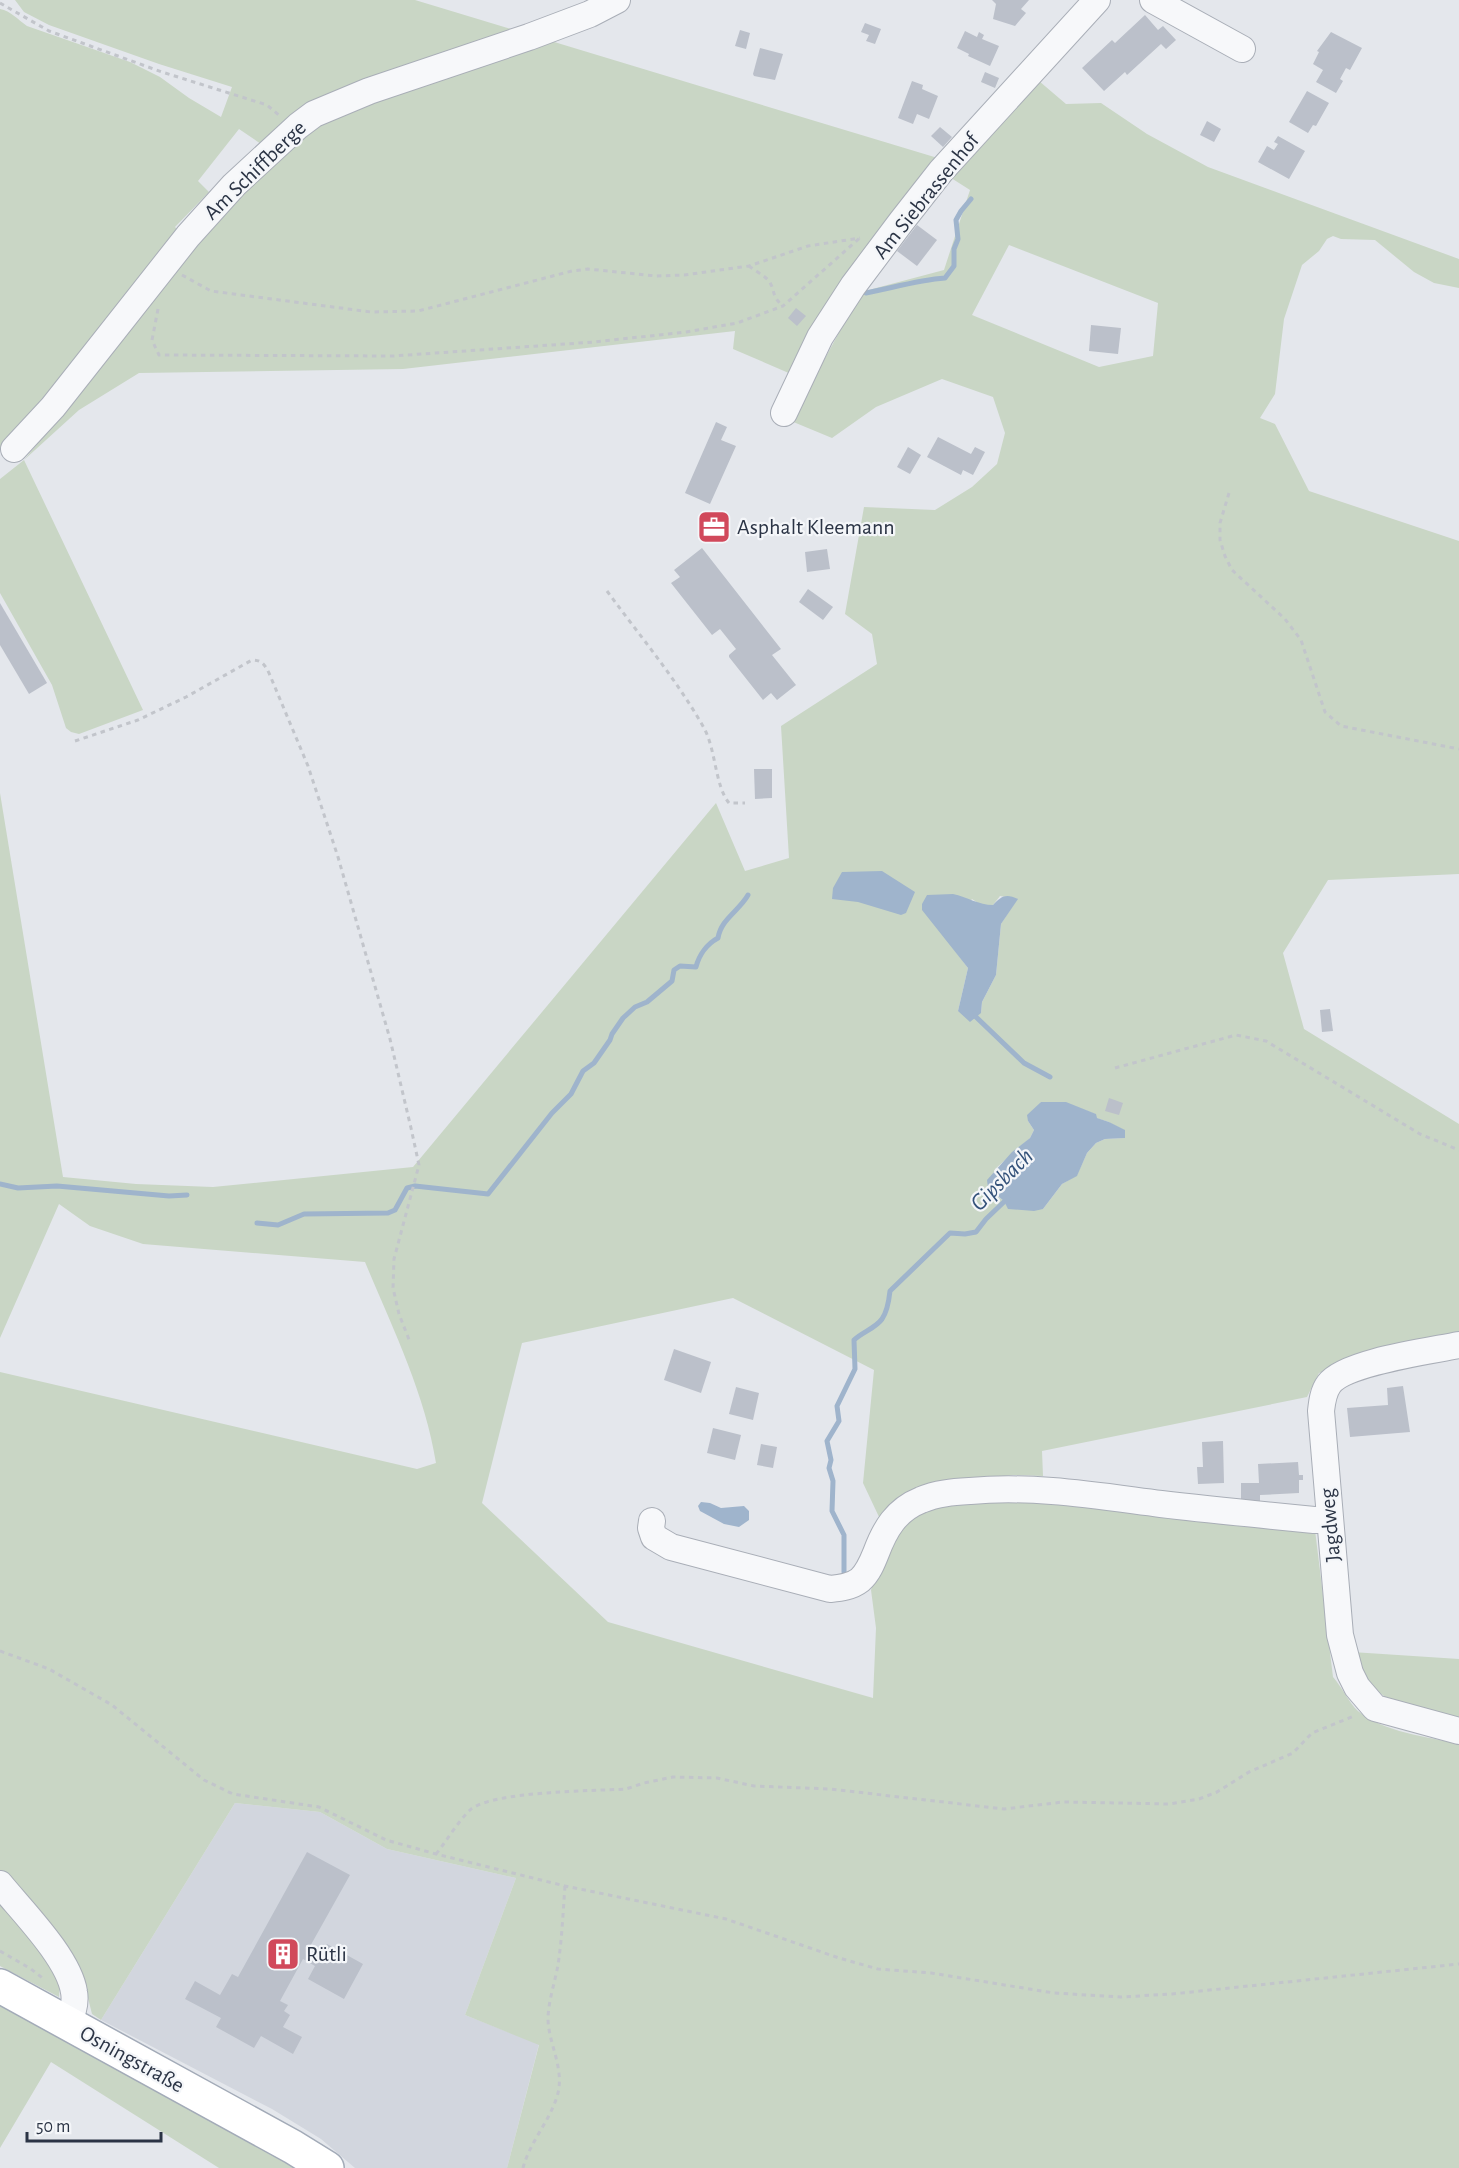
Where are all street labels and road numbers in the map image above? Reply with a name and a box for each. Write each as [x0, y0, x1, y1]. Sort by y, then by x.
street label: Am Schiffberge [200, 116, 310, 224]
street label: Am Siebrassenhof [869, 128, 984, 263]
street label: Jagdweg [1316, 1487, 1344, 1563]
street label: Osningstraße [76, 2021, 188, 2097]

